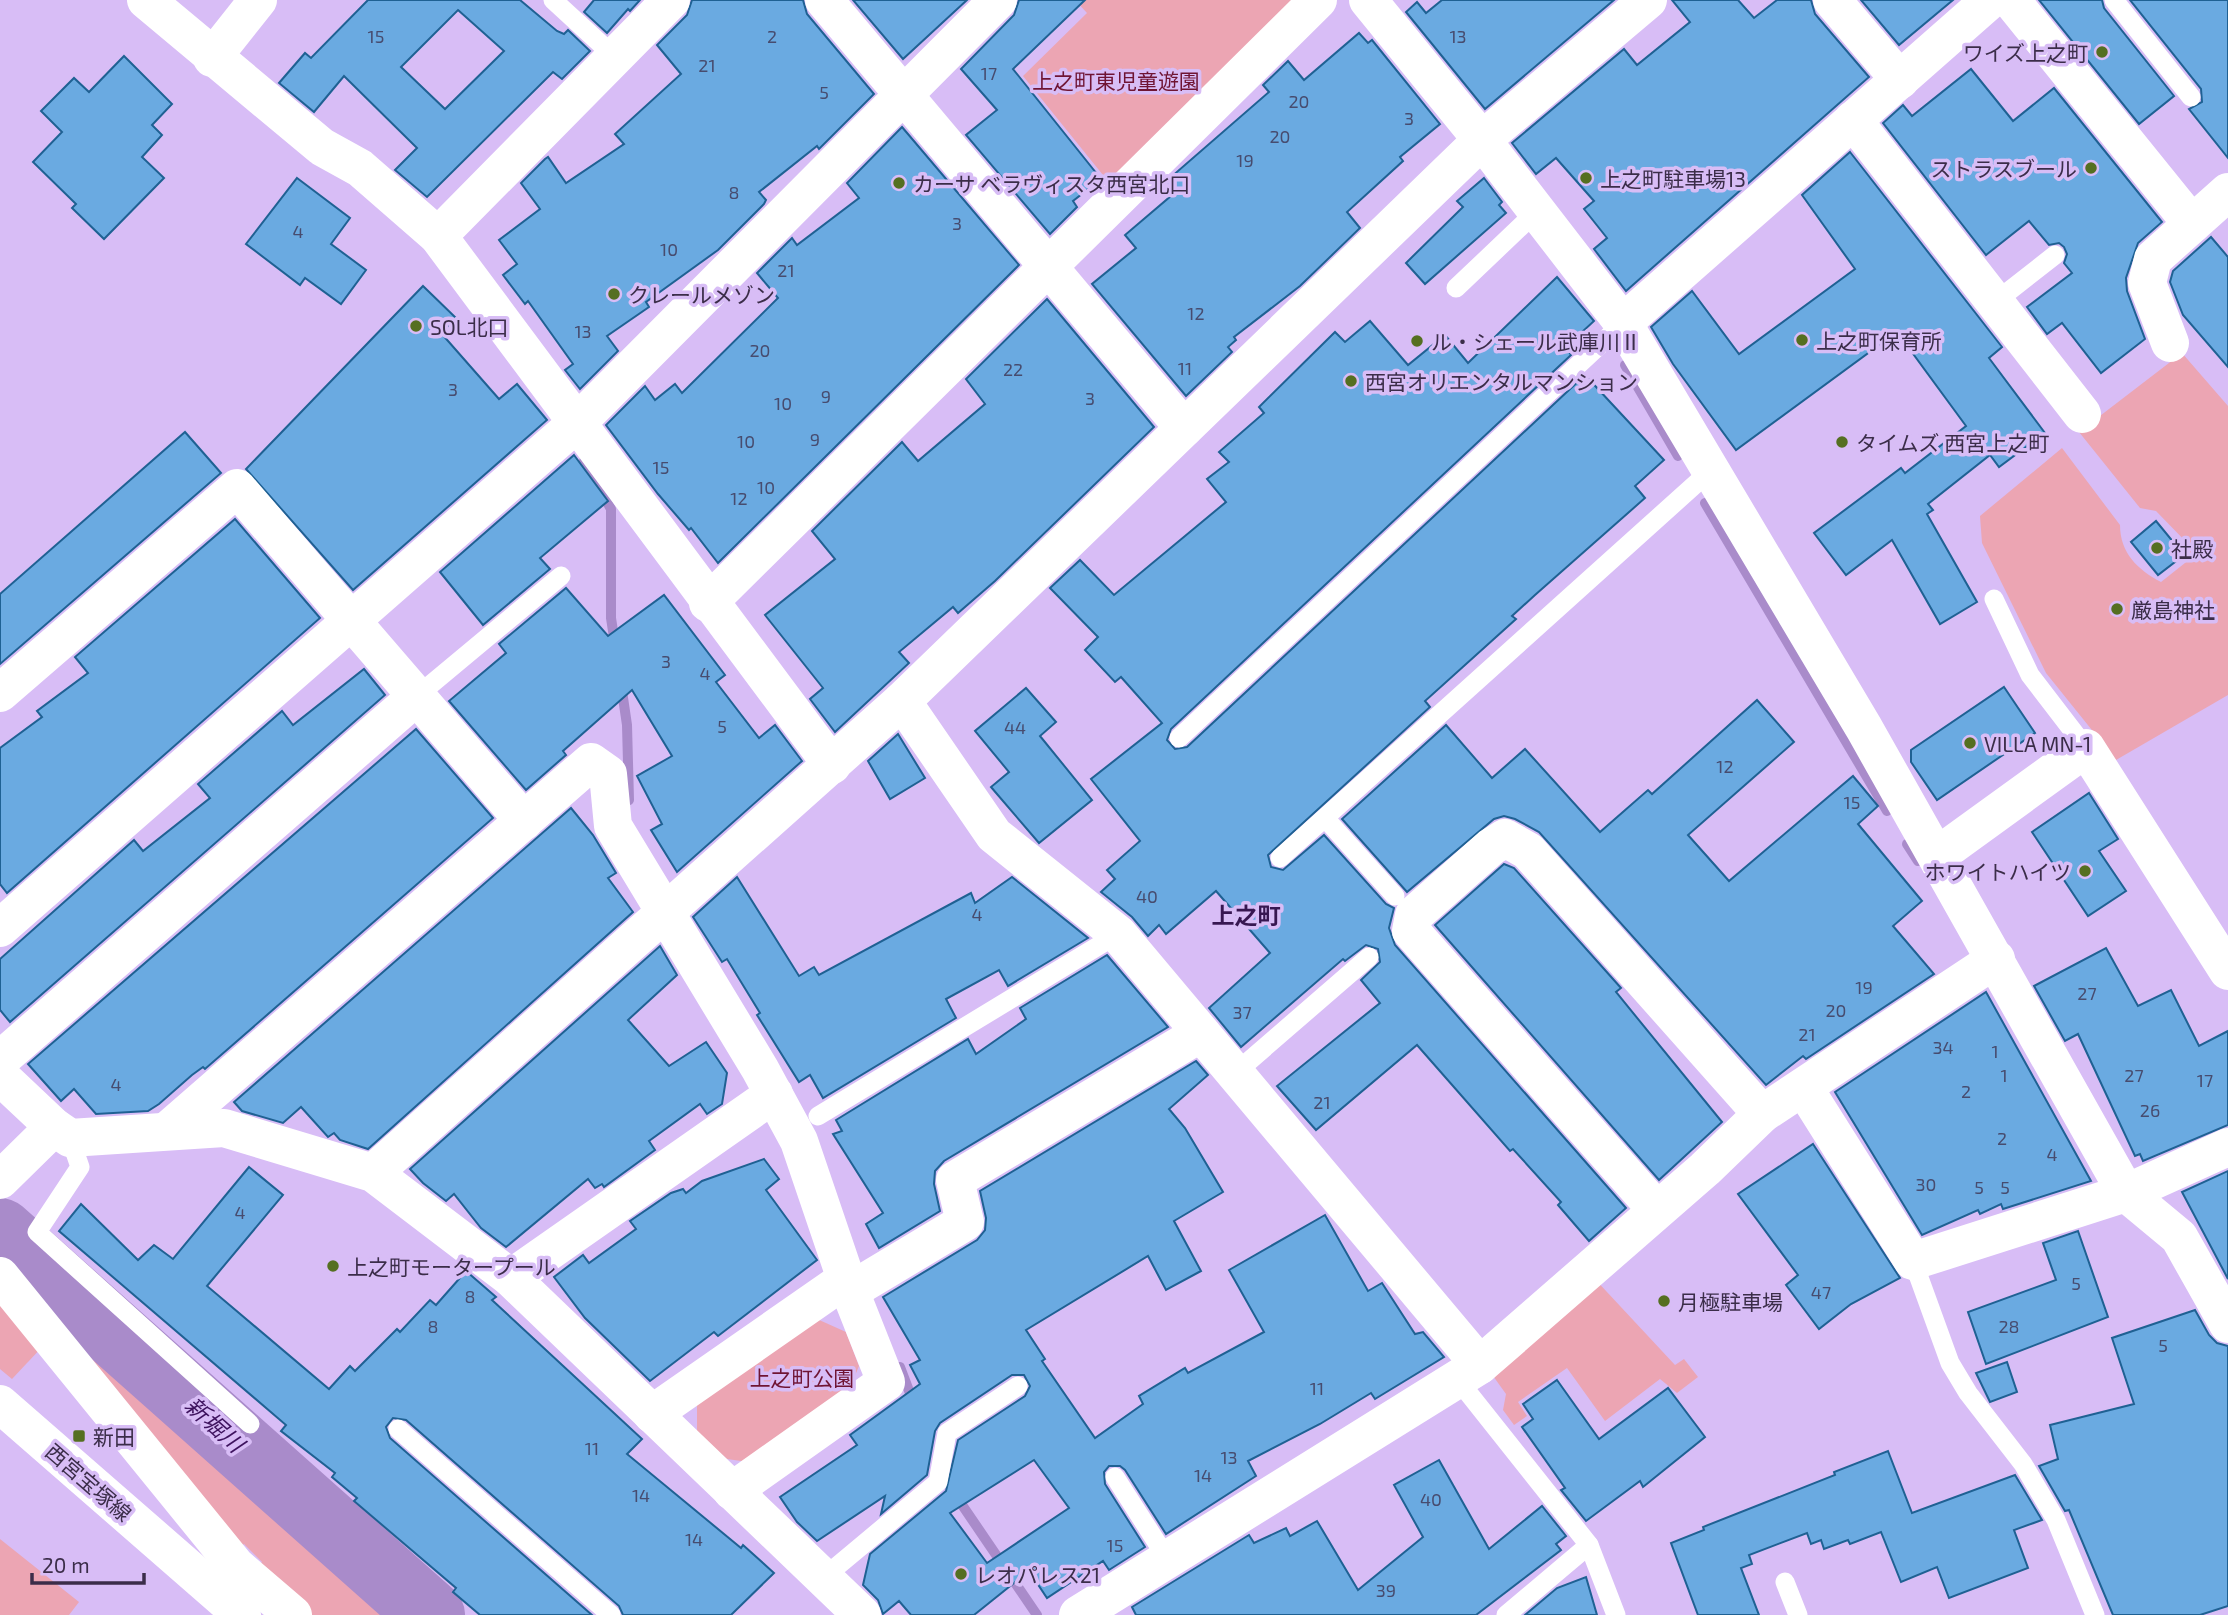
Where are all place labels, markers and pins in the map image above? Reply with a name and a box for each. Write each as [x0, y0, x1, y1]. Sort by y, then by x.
place label: ワイズ上之町 [1963, 40, 2088, 65]
marker: ワイズ上之町 [2094, 44, 2110, 60]
place label: ストラスブール [1930, 156, 2077, 181]
marker: ストラスブール [2083, 160, 2099, 176]
place label: 上之町駐車場13 [1600, 166, 1746, 191]
marker: 上之町駐車場13 [1578, 170, 1594, 186]
place label: カーサ ベラヴィスタ西宮北口 [913, 171, 1190, 196]
marker: カーサ ベラヴィスタ西宮北口 [891, 175, 907, 191]
place label: クレールメゾン [628, 282, 775, 307]
marker: クレールメゾン [606, 286, 622, 302]
place label: SOL北口 [430, 314, 509, 339]
marker: SOL北口 [408, 318, 424, 334]
place label: 上之町保育所 [1816, 328, 1942, 353]
place label: ル・シェール武庫川Ⅱ [1431, 329, 1641, 354]
marker: 上之町保育所 [1794, 332, 1810, 348]
marker: ル・シェール武庫川Ⅱ [1409, 333, 1425, 349]
place label: 西宮オリエンタルマンション [1365, 369, 1638, 394]
marker: 西宮オリエンタルマンション [1343, 373, 1359, 389]
place label: タイムズ 西宮上之町 [1856, 430, 2049, 455]
marker: タイムズ 西宮上之町 [1834, 434, 1850, 450]
place label: 社殿 [2171, 536, 2213, 561]
marker: 社殿 [2149, 540, 2165, 556]
place label: 厳島神社 [2131, 597, 2215, 622]
marker: 厳島神社 [2109, 601, 2125, 617]
place label: VILLA MN-1 [1984, 731, 2091, 756]
marker: VILLA MN-1 [1962, 735, 1978, 751]
place label: ホワイトハイツ [1924, 859, 2071, 884]
marker: ホワイトハイツ [2077, 863, 2093, 879]
place label: 上之町モータープール [347, 1254, 556, 1279]
marker: 上之町モータープール [325, 1258, 341, 1274]
place label: 月極駐車場 [1678, 1289, 1783, 1314]
marker: 月極駐車場 [1656, 1293, 1672, 1309]
place label: 新田 [93, 1424, 135, 1449]
marker: 新田 [71, 1428, 87, 1444]
place label: レオパレス21 [975, 1562, 1100, 1587]
marker: レオパレス21 [953, 1566, 969, 1582]

